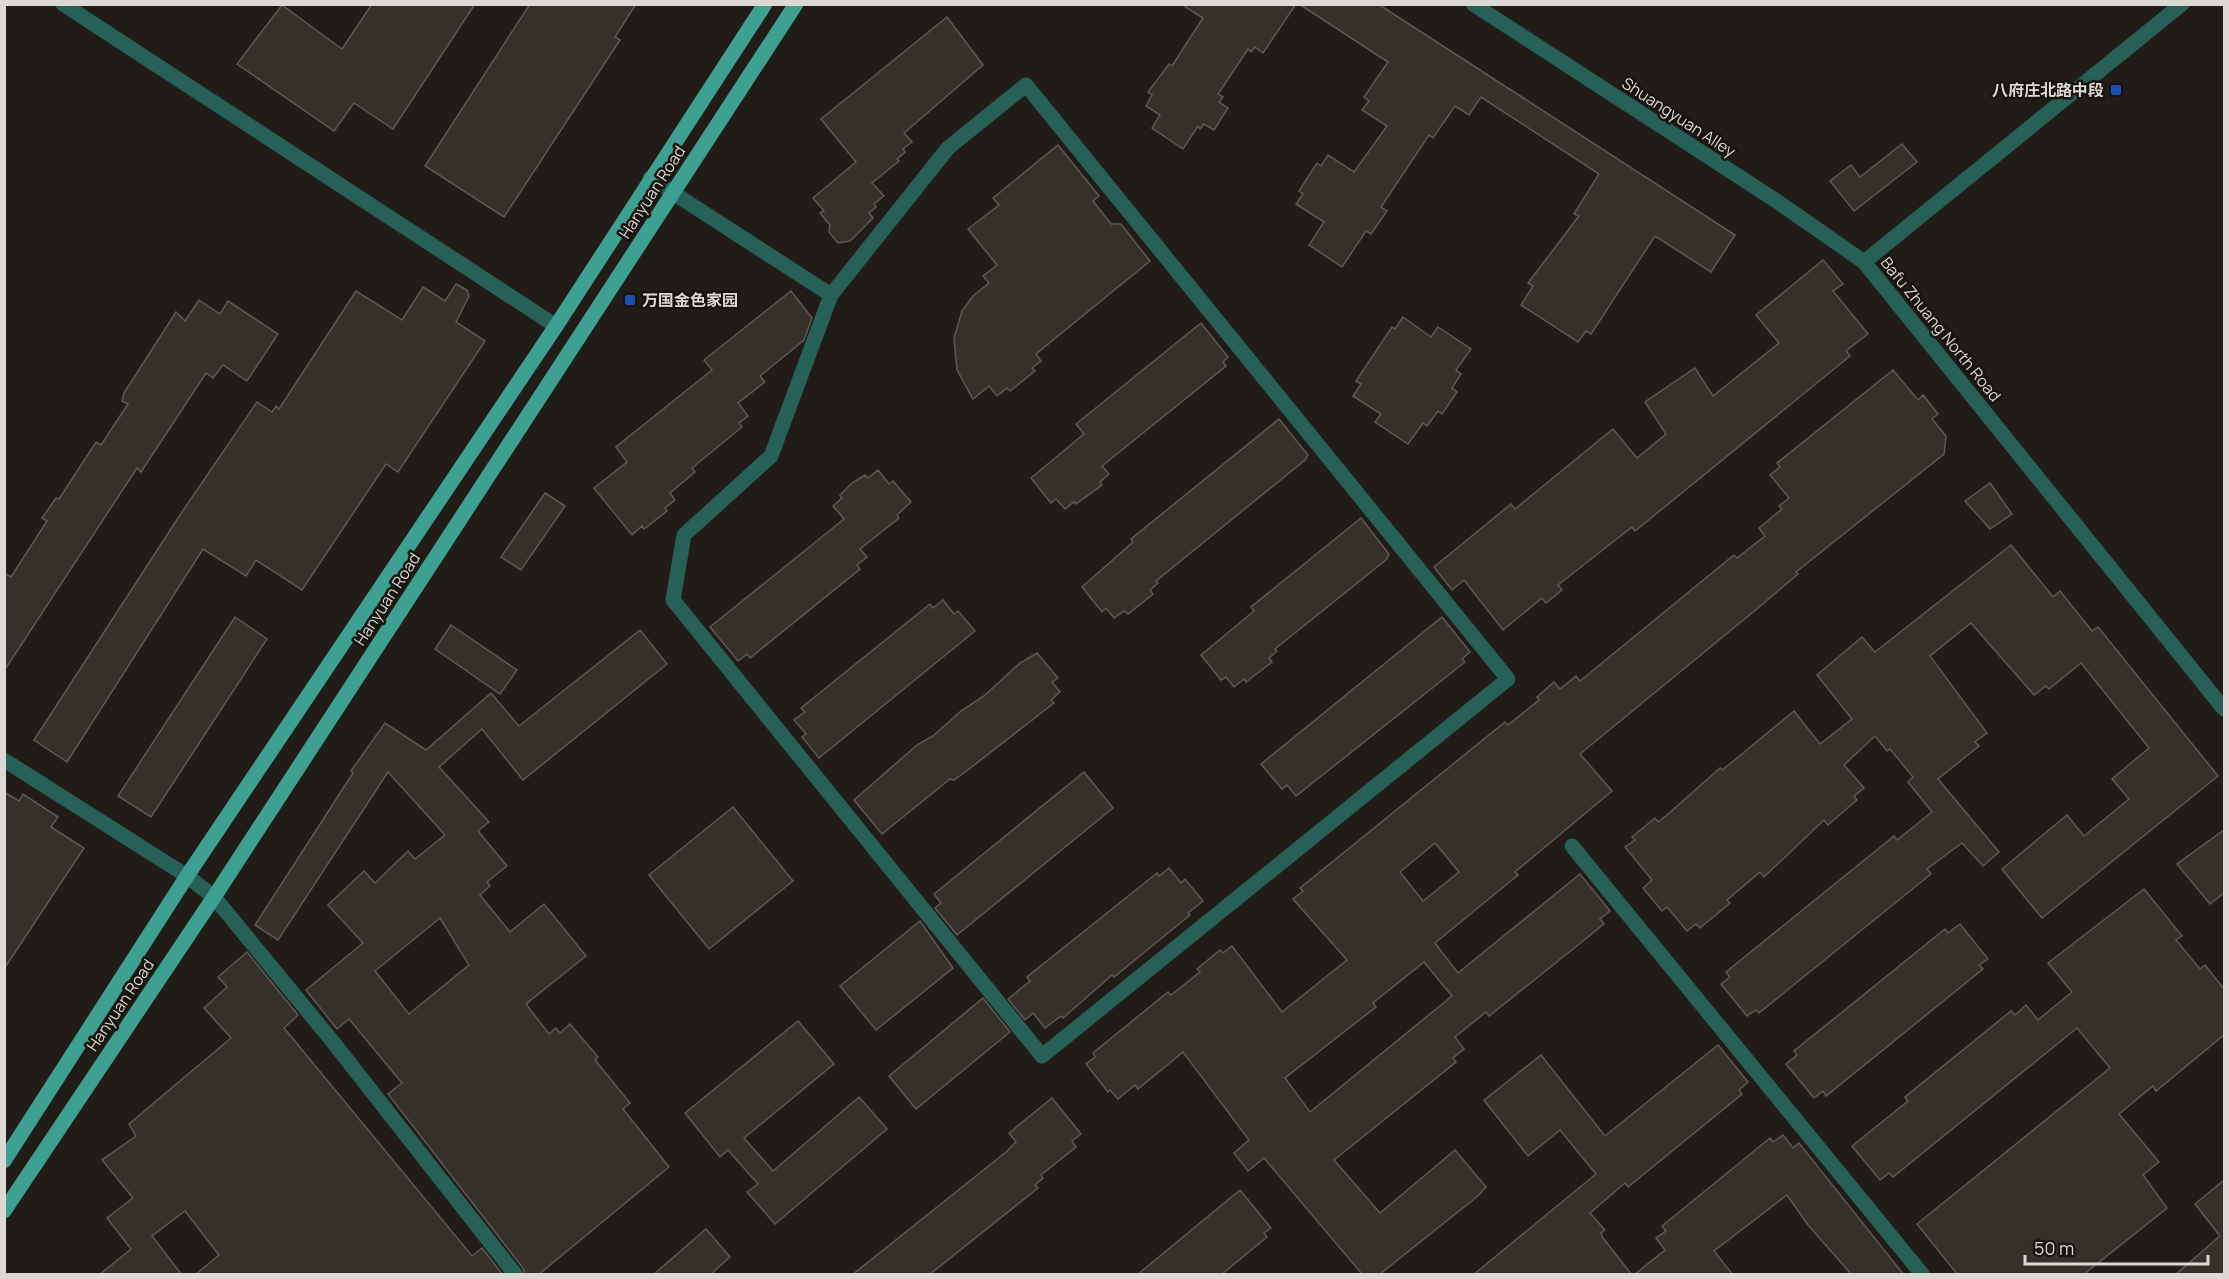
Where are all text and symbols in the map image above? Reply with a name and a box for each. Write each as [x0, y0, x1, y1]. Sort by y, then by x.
street label: Shuangyuan Alley [1618, 72, 1741, 162]
place label: 八府庄北路中段 [1992, 79, 2104, 101]
marker: 八府庄北路中段 [2109, 83, 2123, 97]
street label: Hanyuan Road [614, 141, 690, 243]
street label: Bafu Zhuang North Road [1876, 252, 2006, 406]
place label: 万国金色家园 [642, 289, 738, 311]
marker: 万国金色家园 [623, 293, 637, 307]
street label: Hanyuan Road [349, 548, 425, 650]
street label: Hanyuan Road [81, 955, 159, 1055]
scale bar [2025, 1228, 2208, 1266]
text: 50 m [2034, 1236, 2074, 1260]

